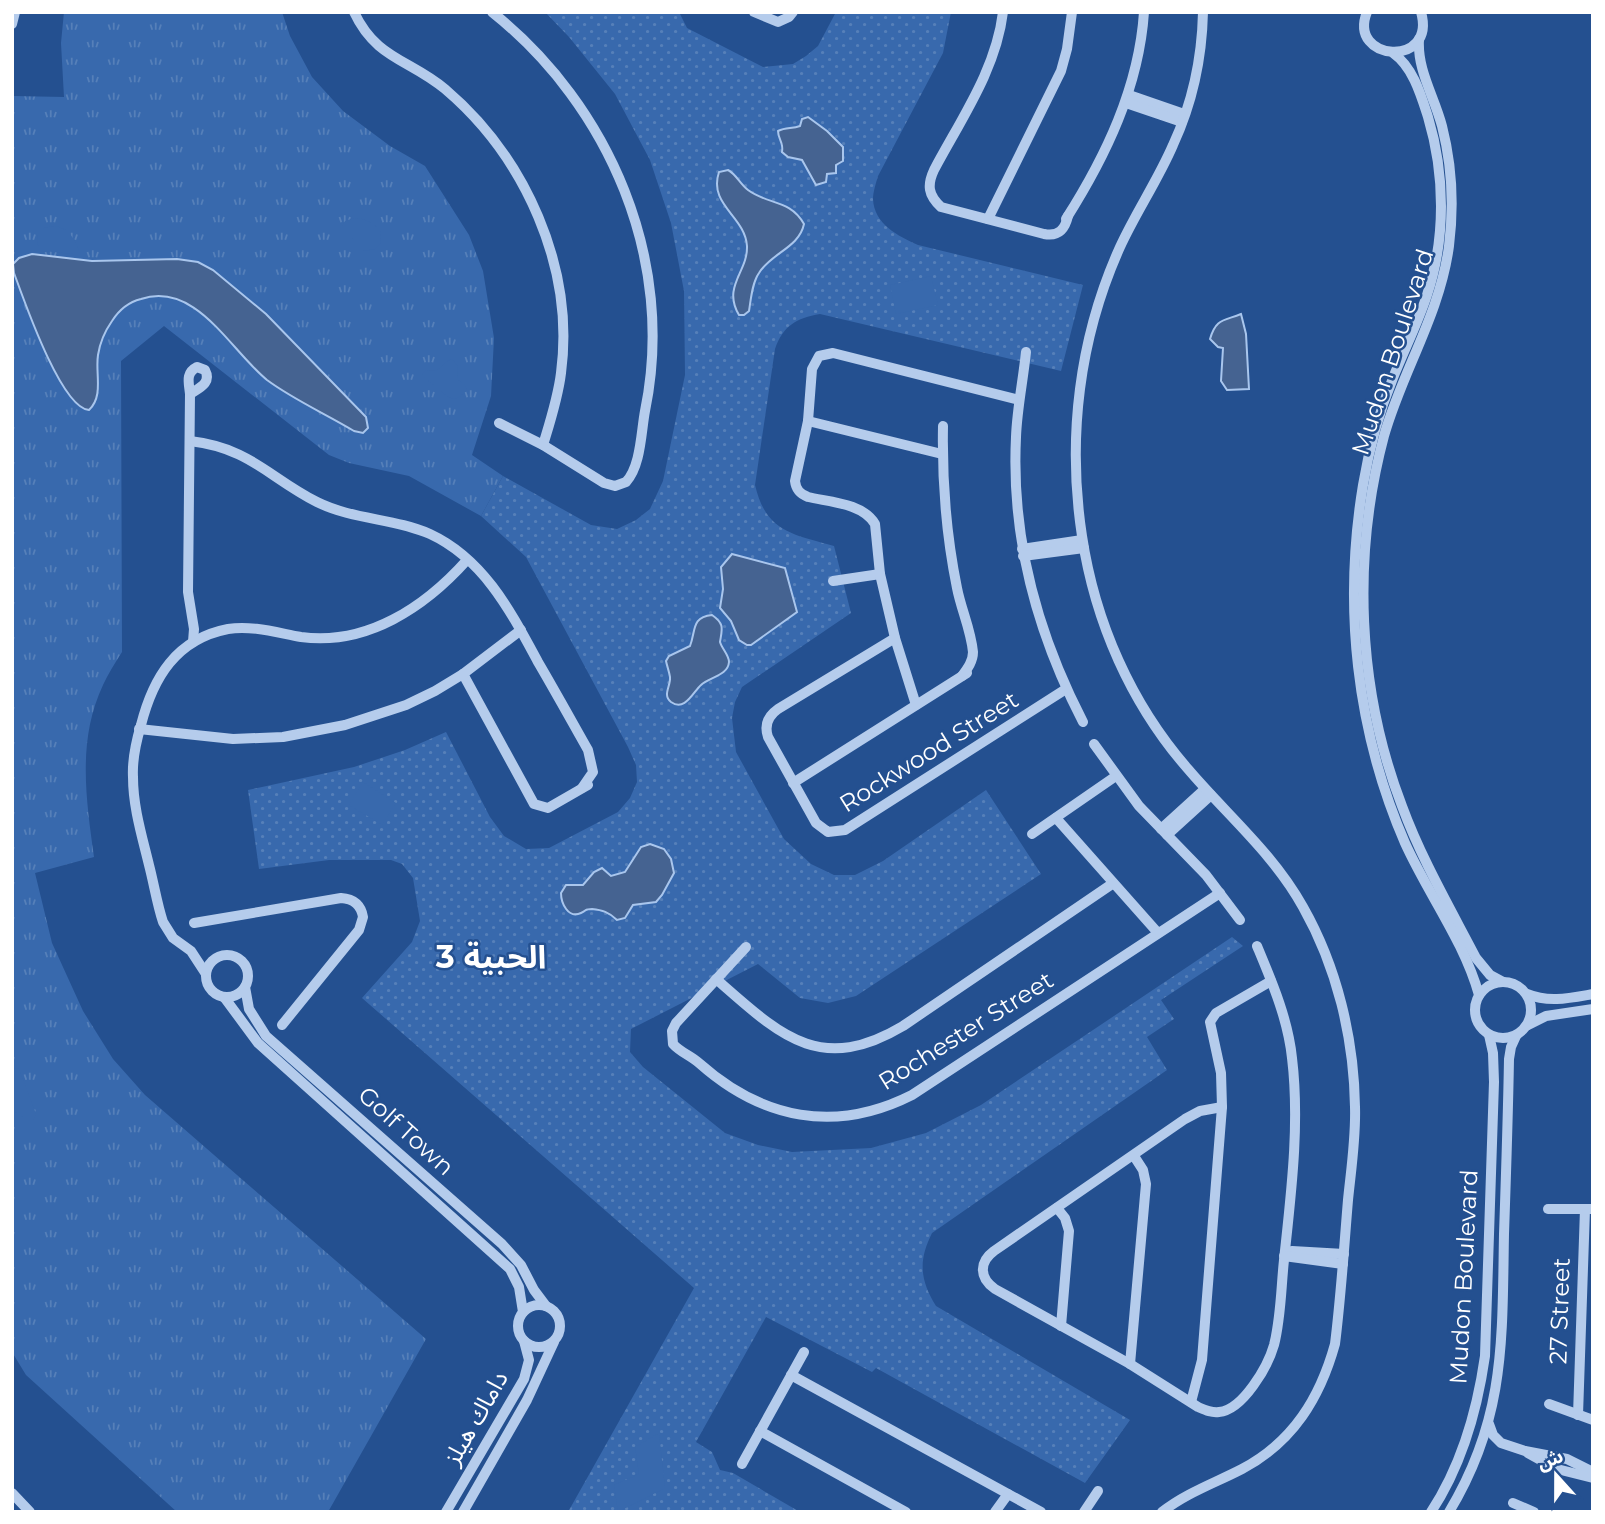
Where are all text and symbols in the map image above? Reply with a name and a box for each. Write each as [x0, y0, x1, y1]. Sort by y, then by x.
street label: Mudon Boulevard [1345, 245, 1440, 459]
street label: Rockwood Street [834, 685, 1024, 818]
district label: الحبية 3 [435, 937, 546, 976]
street label: Rochester Street [873, 965, 1059, 1096]
street label: Golf Town [352, 1080, 460, 1181]
street label: Mudon Boulevard [1443, 1169, 1484, 1385]
street label: 27 Street [1543, 1257, 1576, 1365]
street label: داماك هيلز [437, 1366, 514, 1471]
north arrow [1521, 1440, 1591, 1510]
text: ش [1534, 1444, 1566, 1475]

